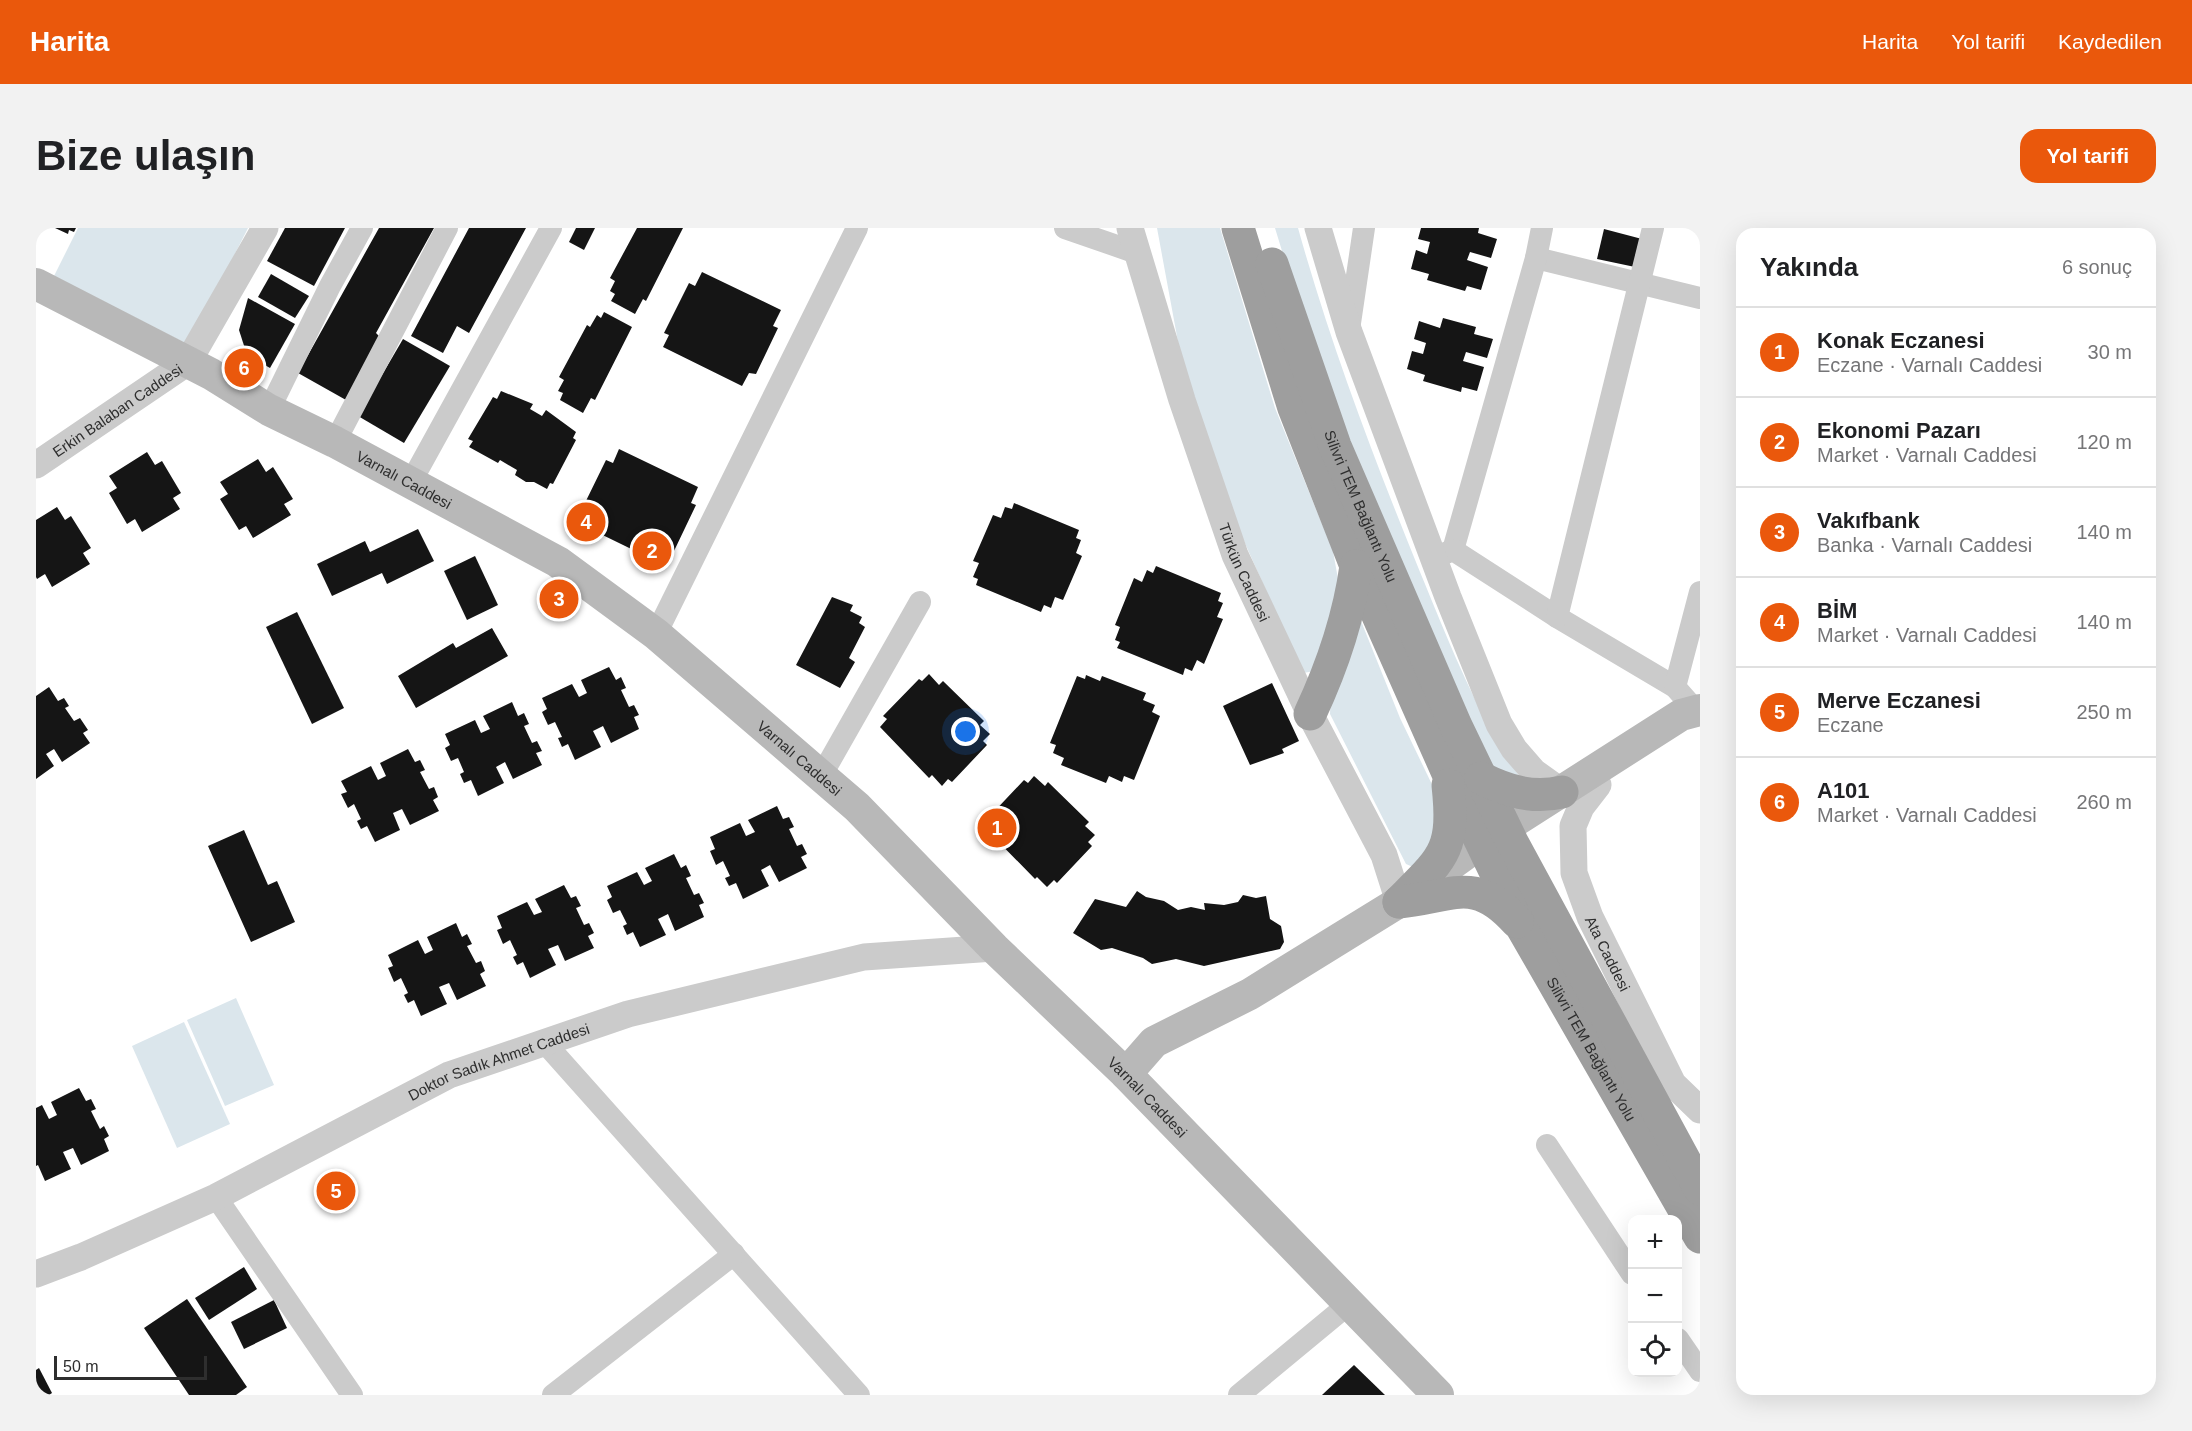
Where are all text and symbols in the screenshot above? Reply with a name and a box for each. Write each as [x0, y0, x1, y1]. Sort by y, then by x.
text: Harita [30, 26, 109, 57]
text: Harita [1862, 30, 1918, 53]
text: Yol tarifi [1951, 30, 2025, 53]
text: Kaydedilen [2058, 30, 2162, 53]
button: Yol tarifi [2020, 129, 2156, 183]
text: Bize ulaşın [36, 132, 255, 179]
text: Yakında [1760, 252, 1858, 282]
text: 6 sonuç [2062, 256, 2132, 278]
text: Konak Eczanesi [1817, 328, 1985, 353]
text: 1 [1774, 341, 1785, 363]
text: 30 m [2088, 341, 2132, 363]
pin: 6 [224, 346, 264, 390]
text: Eczane · Varnalı Caddesi [1817, 354, 2042, 376]
street label: Erkin Balaban Caddesi [49, 360, 185, 460]
text: Ekonomi Pazarı [1817, 418, 1981, 443]
street label: Silivri TEM Bağlantı Yolu [1322, 428, 1401, 584]
text: 2 [1774, 431, 1785, 453]
text: 120 m [2076, 431, 2132, 453]
text: Market · Varnalı Caddesi [1817, 444, 2037, 466]
street label: Varnalı Caddesi [354, 447, 455, 512]
pin: 4 [566, 500, 606, 544]
text: Vakıfbank [1817, 508, 1920, 533]
street label: Türkün Caddesi [1216, 521, 1274, 624]
text: 3 [1774, 521, 1785, 543]
text: 140 m [2076, 521, 2132, 543]
pin: 2 [632, 528, 672, 574]
text: Banka · Varnalı Caddesi [1817, 534, 2032, 556]
pin: 3 [540, 576, 578, 622]
text: BİM [1817, 598, 1857, 623]
text: 4 [1774, 611, 1785, 633]
text: 140 m [2076, 611, 2132, 633]
text: Market · Varnalı Caddesi [1817, 624, 2037, 646]
text: Merve Eczanesi [1817, 688, 1981, 713]
text: 5 [1774, 701, 1785, 723]
text: 250 m [2076, 701, 2132, 723]
text: Eczane [1817, 714, 1884, 736]
street label: Varnalı Caddesi [754, 717, 845, 799]
your location [951, 717, 980, 746]
text: A101 [1817, 778, 1870, 803]
text: 6 [1774, 791, 1785, 813]
text: 260 m [2076, 791, 2132, 813]
text: Market · Varnalı Caddesi [1817, 804, 2037, 826]
pin: 1 [978, 806, 1016, 850]
street label: Ata Caddesi [1582, 913, 1634, 994]
street label: Silivri TEM Bağlantı Yolu [1544, 974, 1640, 1124]
street label: Doktor Sadık Ahmet Caddesi [405, 1019, 591, 1103]
street label: Varnalı Caddesi [1105, 1053, 1191, 1140]
pin: 5 [316, 1168, 356, 1214]
map controls [1628, 1215, 1682, 1377]
button: + [1628, 1215, 1682, 1269]
button: − [1628, 1269, 1682, 1323]
button: locate [1628, 1323, 1682, 1377]
scale bar [54, 1353, 207, 1380]
text: 50 m [63, 1358, 99, 1375]

